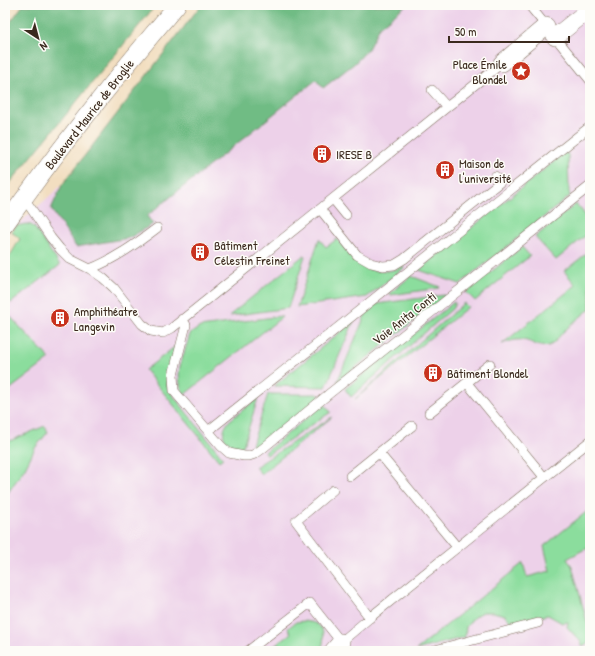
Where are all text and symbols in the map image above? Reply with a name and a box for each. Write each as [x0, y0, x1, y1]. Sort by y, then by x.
north arrow [18, 18, 58, 58]
scale bar [449, 18, 569, 44]
text: 50 m [455, 23, 476, 40]
text: N [37, 39, 50, 54]
street label: Boulevard Maurice de Broglie [40, 55, 138, 173]
place label: Place Émile Blondel [453, 55, 508, 88]
place icon: Place Émile Blondel [510, 60, 532, 82]
building icon: IRESE B [311, 143, 333, 165]
place label: IRESE B [336, 145, 372, 163]
place label: Maison de l'université [459, 154, 512, 187]
building icon: Maison de l'université [434, 159, 456, 181]
place label: Bâtiment Célestin Freinet [214, 236, 290, 269]
building icon: Bâtiment Célestin Freinet [189, 241, 211, 263]
street label: Voie Anita Conti [368, 287, 440, 349]
place label: Amphithéatre Langevin [74, 302, 138, 335]
building icon: Amphithéatre Langevin [49, 307, 71, 329]
building icon: Bâtiment Blondel [422, 362, 444, 384]
place label: Bâtiment Blondel [447, 364, 529, 382]

